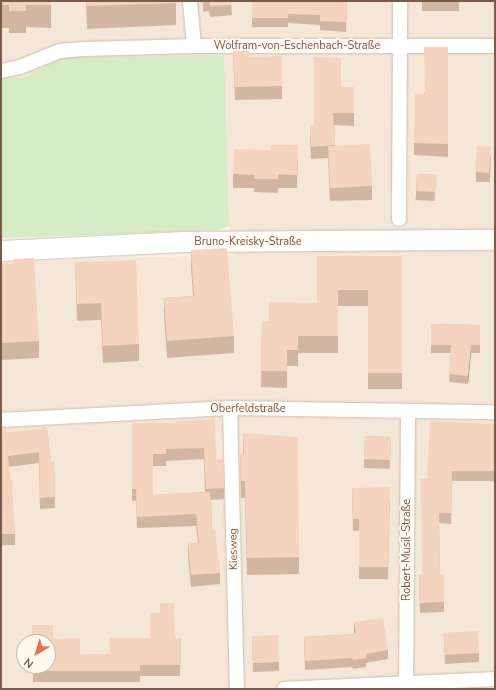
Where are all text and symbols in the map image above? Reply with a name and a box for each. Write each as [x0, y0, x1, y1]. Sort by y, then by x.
street label: Wolfram-von-Eschenbach-Straße [214, 39, 380, 53]
street label: Bruno-Kreisky-Straße [194, 235, 302, 249]
street label: Oberfeldstraße [210, 402, 286, 416]
street label: Robert-Musil-Straße [400, 499, 414, 601]
street label: Kiesweg [227, 528, 241, 570]
north arrow [16, 634, 56, 674]
text: N [21, 655, 37, 672]

